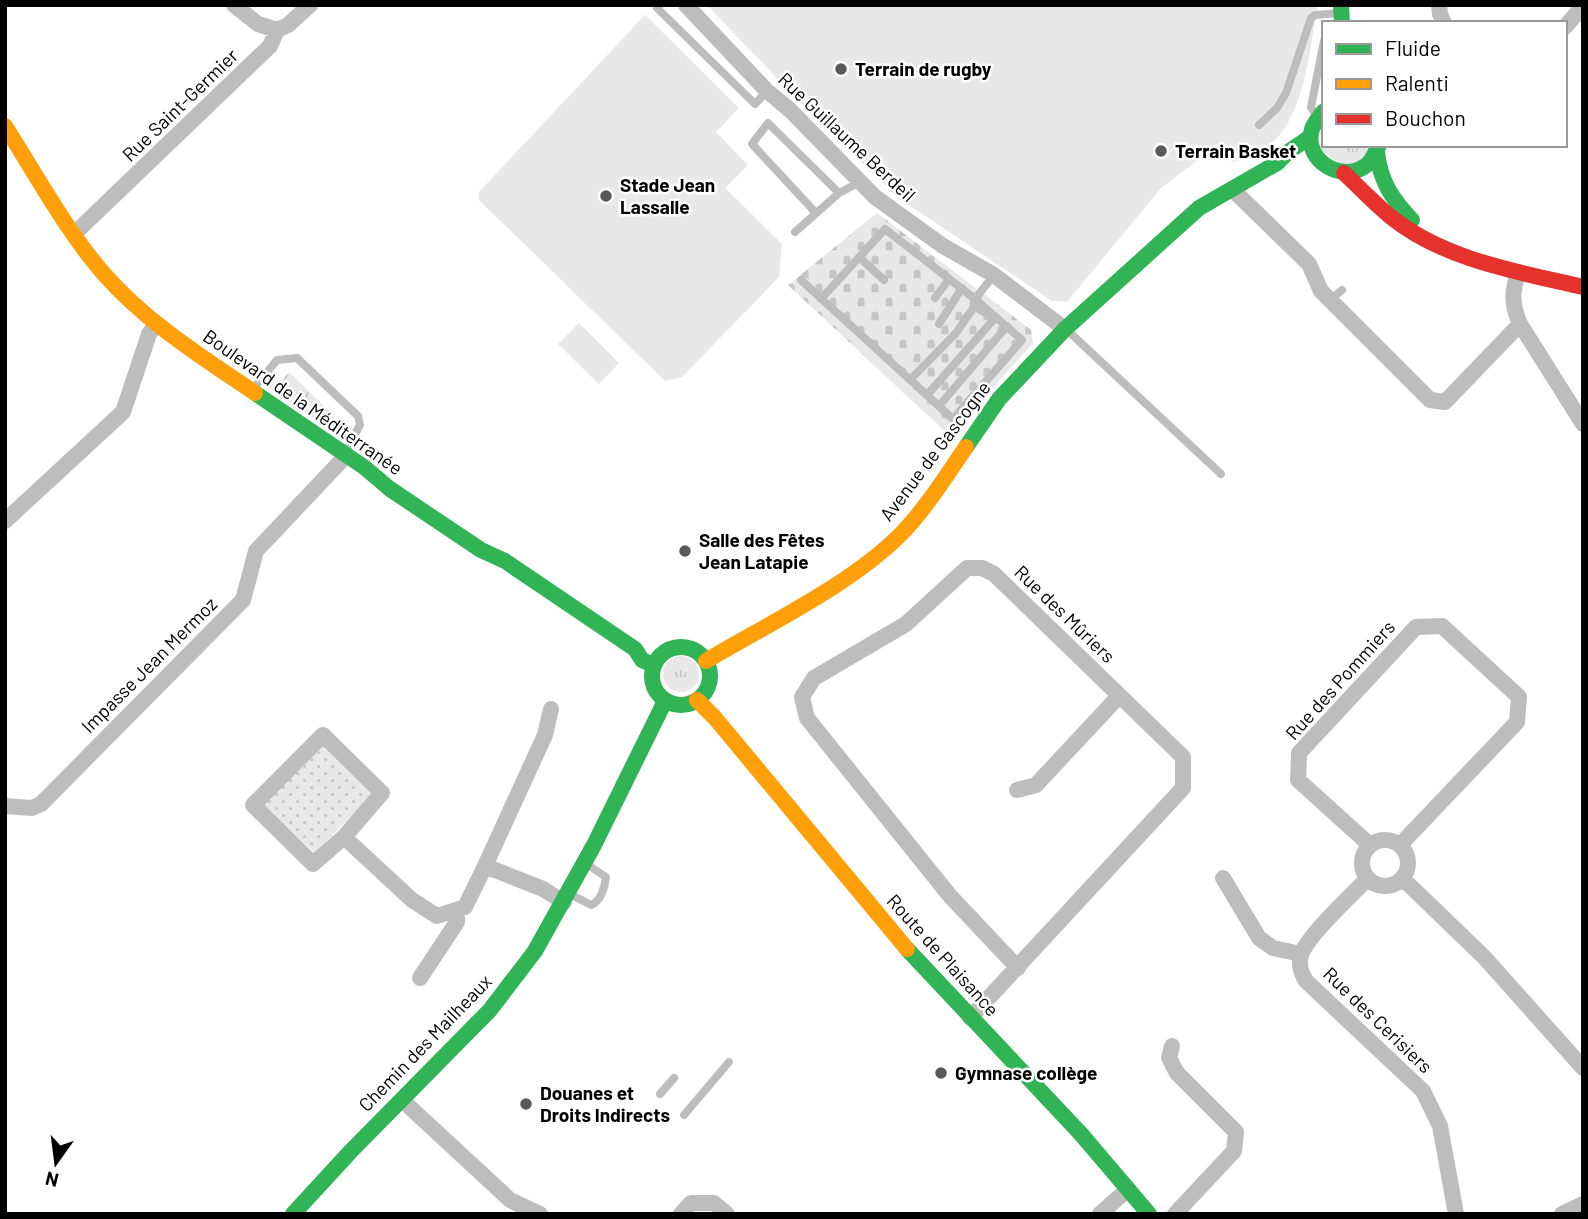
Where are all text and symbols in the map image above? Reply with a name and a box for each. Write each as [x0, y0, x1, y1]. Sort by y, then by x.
legend [1322, 21, 1567, 147]
text: Fluide [1385, 35, 1441, 60]
street label: Rue Saint-Germier [117, 44, 242, 166]
place label: Terrain de rugby [855, 57, 992, 80]
marker: Terrain de rugby [833, 61, 849, 77]
street label: Rue Guillaume Berdeil [774, 67, 921, 206]
text: Ralenti [1385, 70, 1449, 95]
text: Bouchon [1385, 105, 1466, 130]
place label: Terrain Basket [1175, 139, 1296, 162]
marker: Terrain Basket [1153, 143, 1169, 159]
place label: Stade Jean Lassalle [620, 173, 715, 218]
marker: Stade Jean Lassalle [598, 188, 614, 204]
street label: Boulevard de la Méditerranée [199, 324, 407, 479]
street label: Avenue de Gascogne [874, 376, 995, 525]
place label: Salle des Fêtes Jean Latapie [699, 528, 825, 573]
marker: Salle des Fêtes Jean Latapie [677, 543, 693, 559]
street label: Rue des Mûriers [1010, 560, 1120, 667]
street label: Impasse Jean Mermoz [76, 592, 221, 737]
street label: Rue des Pommiers [1280, 615, 1399, 744]
street label: Route de Plaisance [883, 889, 1004, 1020]
street label: Rue des Cerisiers [1319, 962, 1438, 1077]
street label: Chemin des Mailheaux [353, 969, 496, 1116]
place label: Gymnase collège [955, 1061, 1097, 1084]
marker: Gymnase collège [933, 1065, 949, 1081]
place label: Douanes et Droits Indirects [540, 1081, 670, 1126]
marker: Douanes et Droits Indirects [518, 1096, 534, 1112]
north arrow [21, 1128, 91, 1198]
text: N [43, 1167, 61, 1193]

